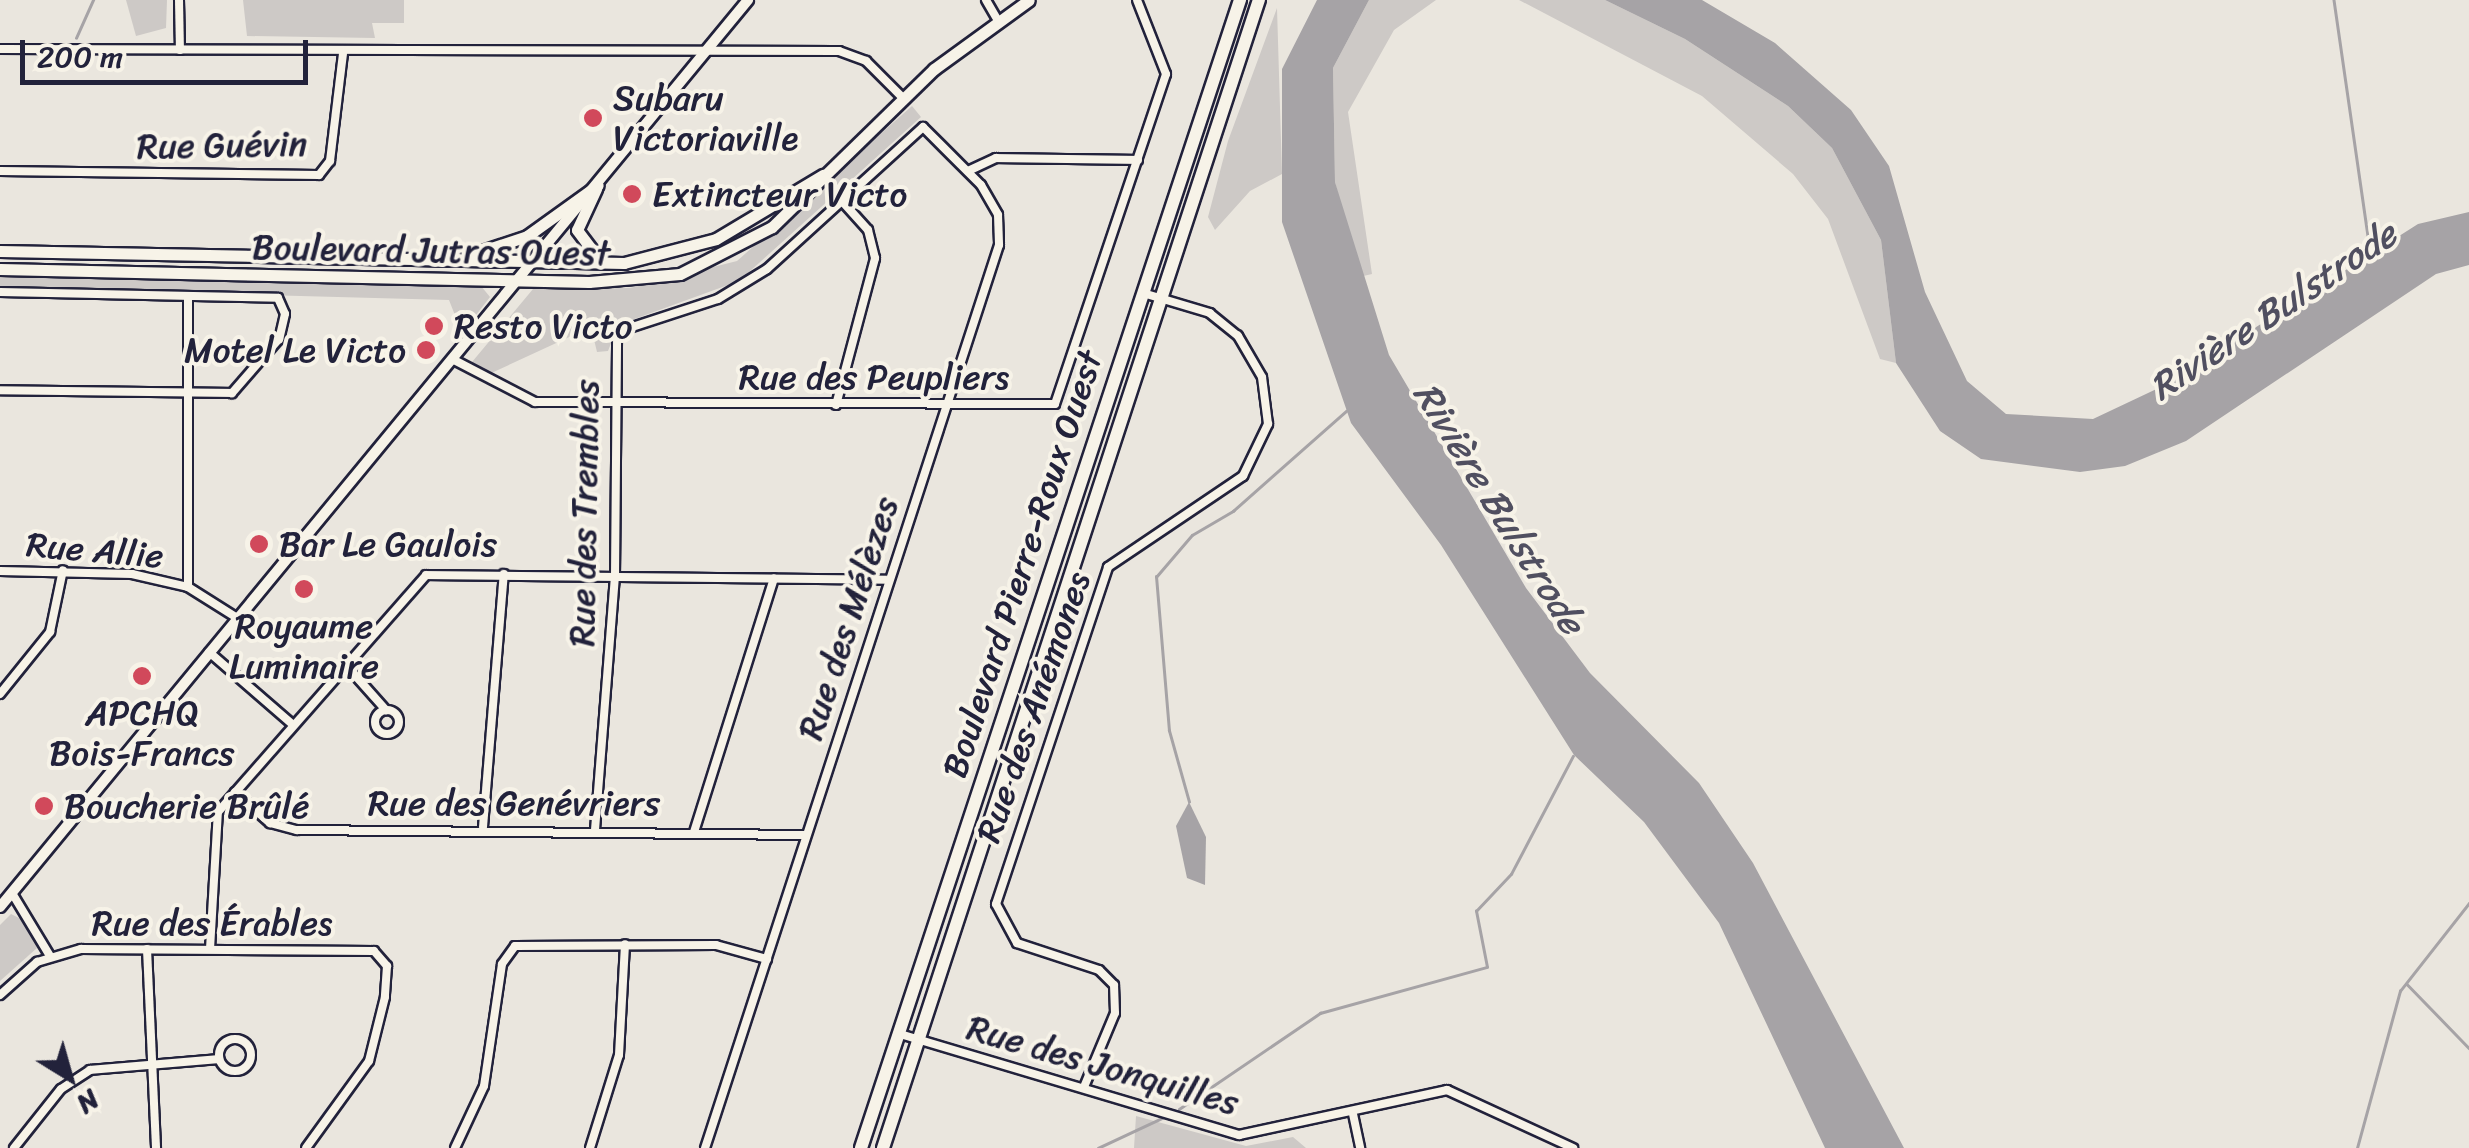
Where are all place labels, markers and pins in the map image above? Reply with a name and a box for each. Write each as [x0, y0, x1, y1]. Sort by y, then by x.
place label: Subaru Victoriaville [613, 77, 798, 159]
marker: Subaru Victoriaville [582, 107, 604, 129]
place label: Extincteur Victo [652, 173, 907, 215]
marker: Extincteur Victo [621, 183, 643, 205]
place label: Resto Victo [454, 305, 632, 347]
marker: Resto Victo [423, 315, 445, 337]
place label: Motel Le Victo [183, 329, 406, 371]
marker: Motel Le Victo [415, 339, 437, 361]
place label: Bar Le Gaulois [279, 523, 497, 565]
marker: Bar Le Gaulois [248, 533, 270, 555]
marker: Royaume Luminaire [293, 578, 315, 600]
place label: Royaume Luminaire [229, 605, 379, 687]
marker: APCHQ Bois-Francs [131, 665, 153, 687]
place label: APCHQ Bois-Francs [49, 692, 235, 774]
place label: Boucherie Brûlé [64, 785, 310, 827]
marker: Boucherie Brûlé [33, 795, 55, 817]

